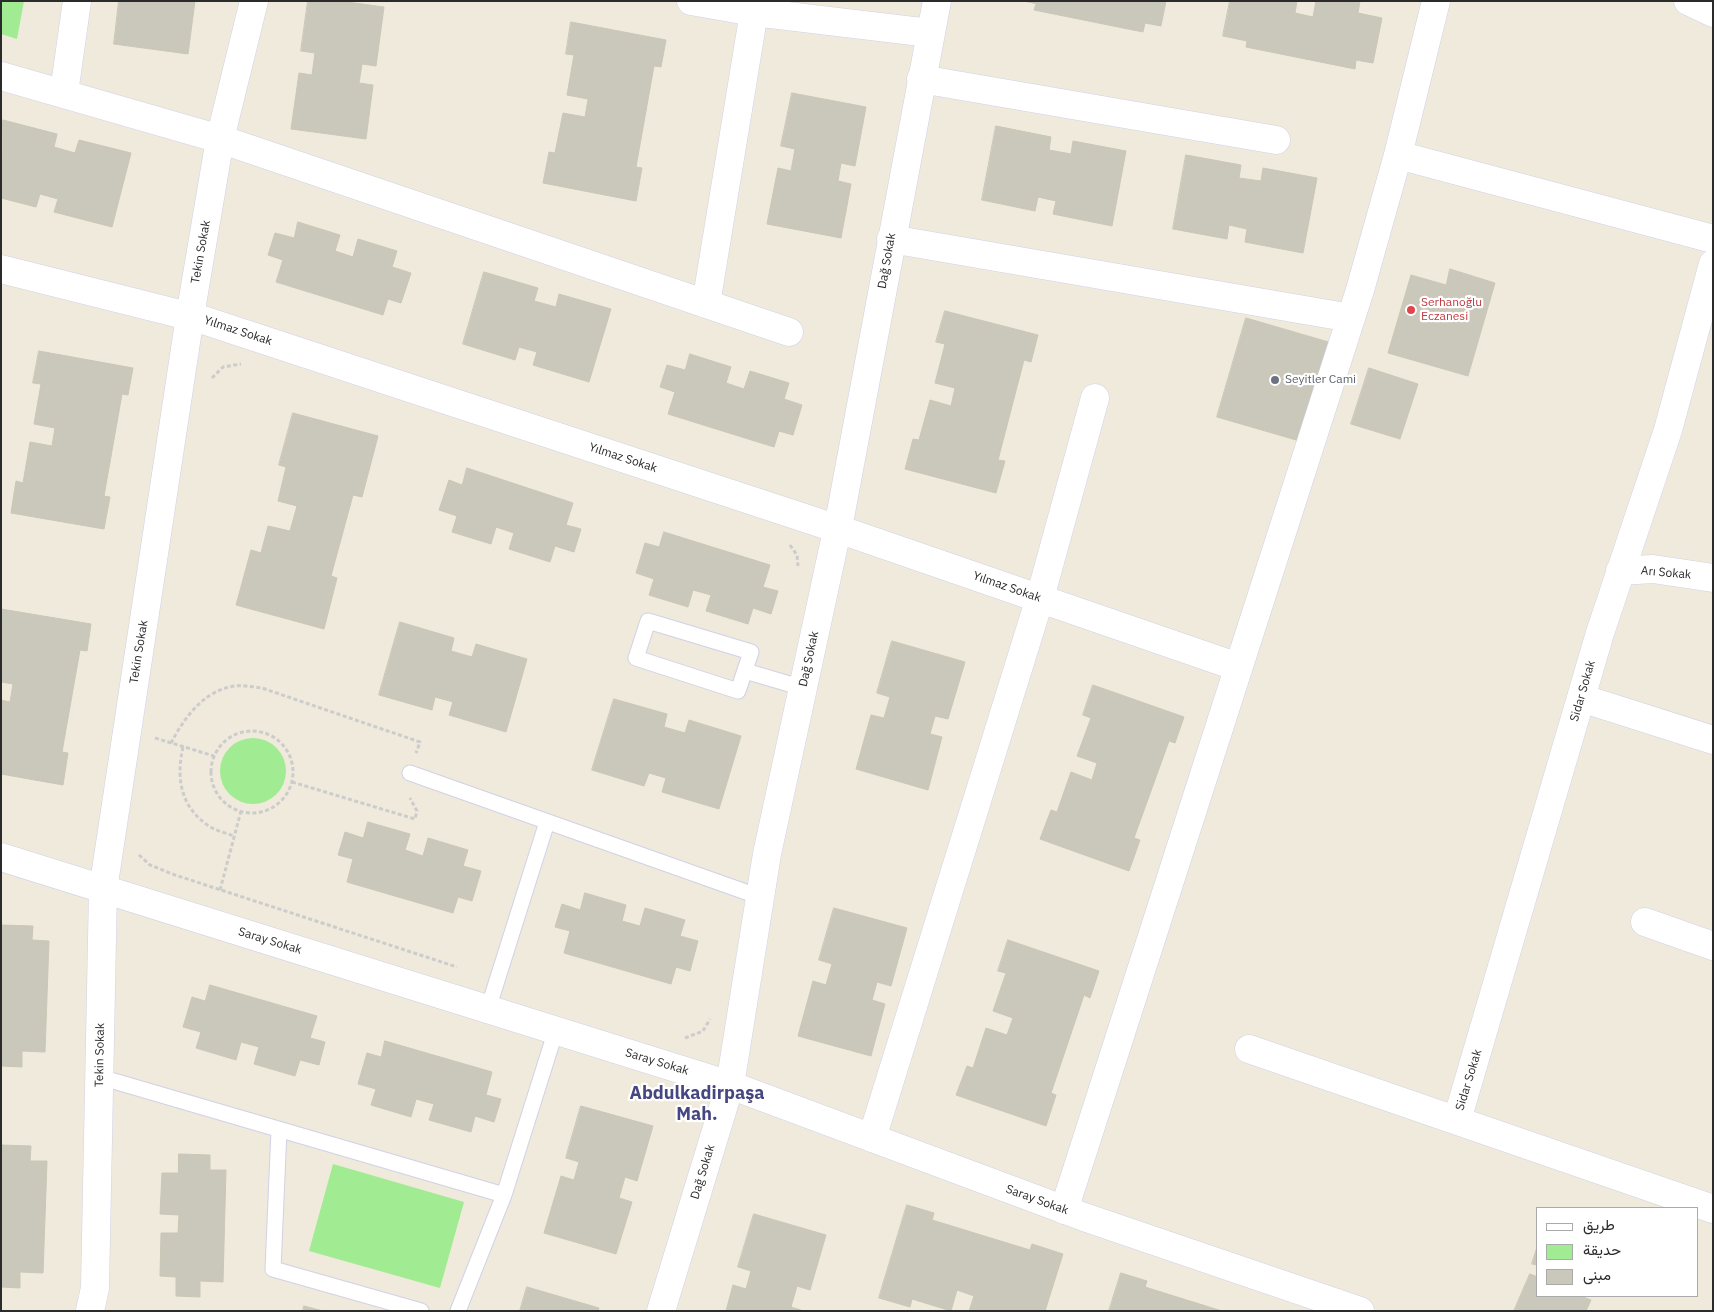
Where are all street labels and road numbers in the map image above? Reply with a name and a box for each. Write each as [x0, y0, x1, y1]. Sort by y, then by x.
street label: Tekin Sokak [188, 219, 214, 285]
street label: Dağ Sokak [875, 232, 899, 290]
street label: Yılmaz Sokak [202, 313, 274, 349]
street label: Yılmaz Sokak [587, 440, 659, 476]
street label: Arı Sokak [1640, 564, 1692, 582]
street label: Yılmaz Sokak [971, 569, 1043, 605]
street label: Tekin Sokak [127, 619, 151, 685]
street label: Dağ Sokak [796, 630, 822, 688]
street label: Sidar Sokak [1567, 659, 1599, 723]
street label: Saray Sokak [237, 925, 303, 957]
street label: Tekin Sokak [92, 1023, 108, 1087]
street label: Saray Sokak [624, 1046, 690, 1078]
street label: Sidar Sokak [1453, 1048, 1485, 1112]
street label: Dağ Sokak [688, 1143, 718, 1201]
street label: Saray Sokak [1004, 1182, 1070, 1218]

